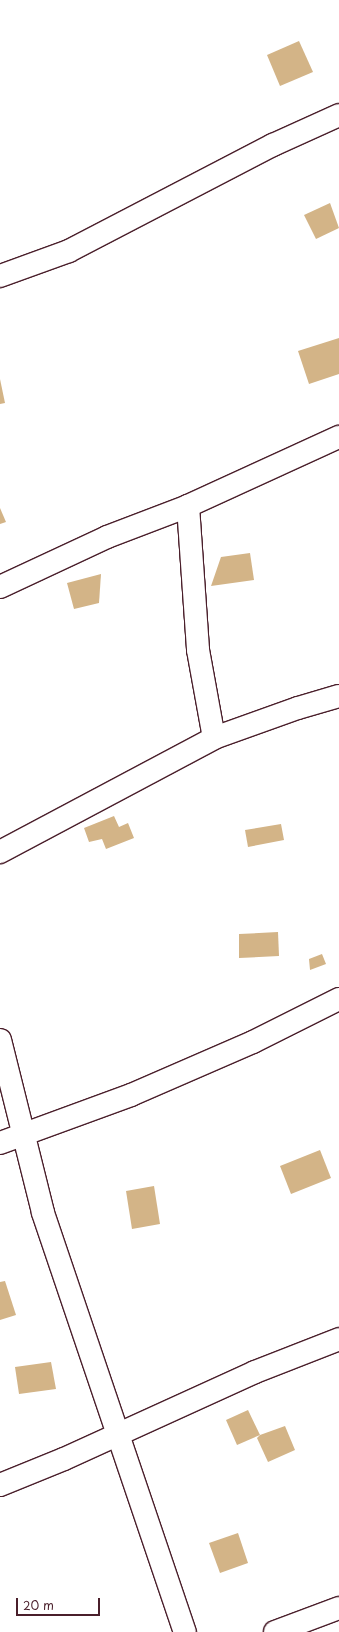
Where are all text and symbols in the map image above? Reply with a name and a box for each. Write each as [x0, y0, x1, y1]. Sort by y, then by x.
scale bar [18, 1590, 102, 1616]
text: 20 m [23, 1596, 54, 1614]

